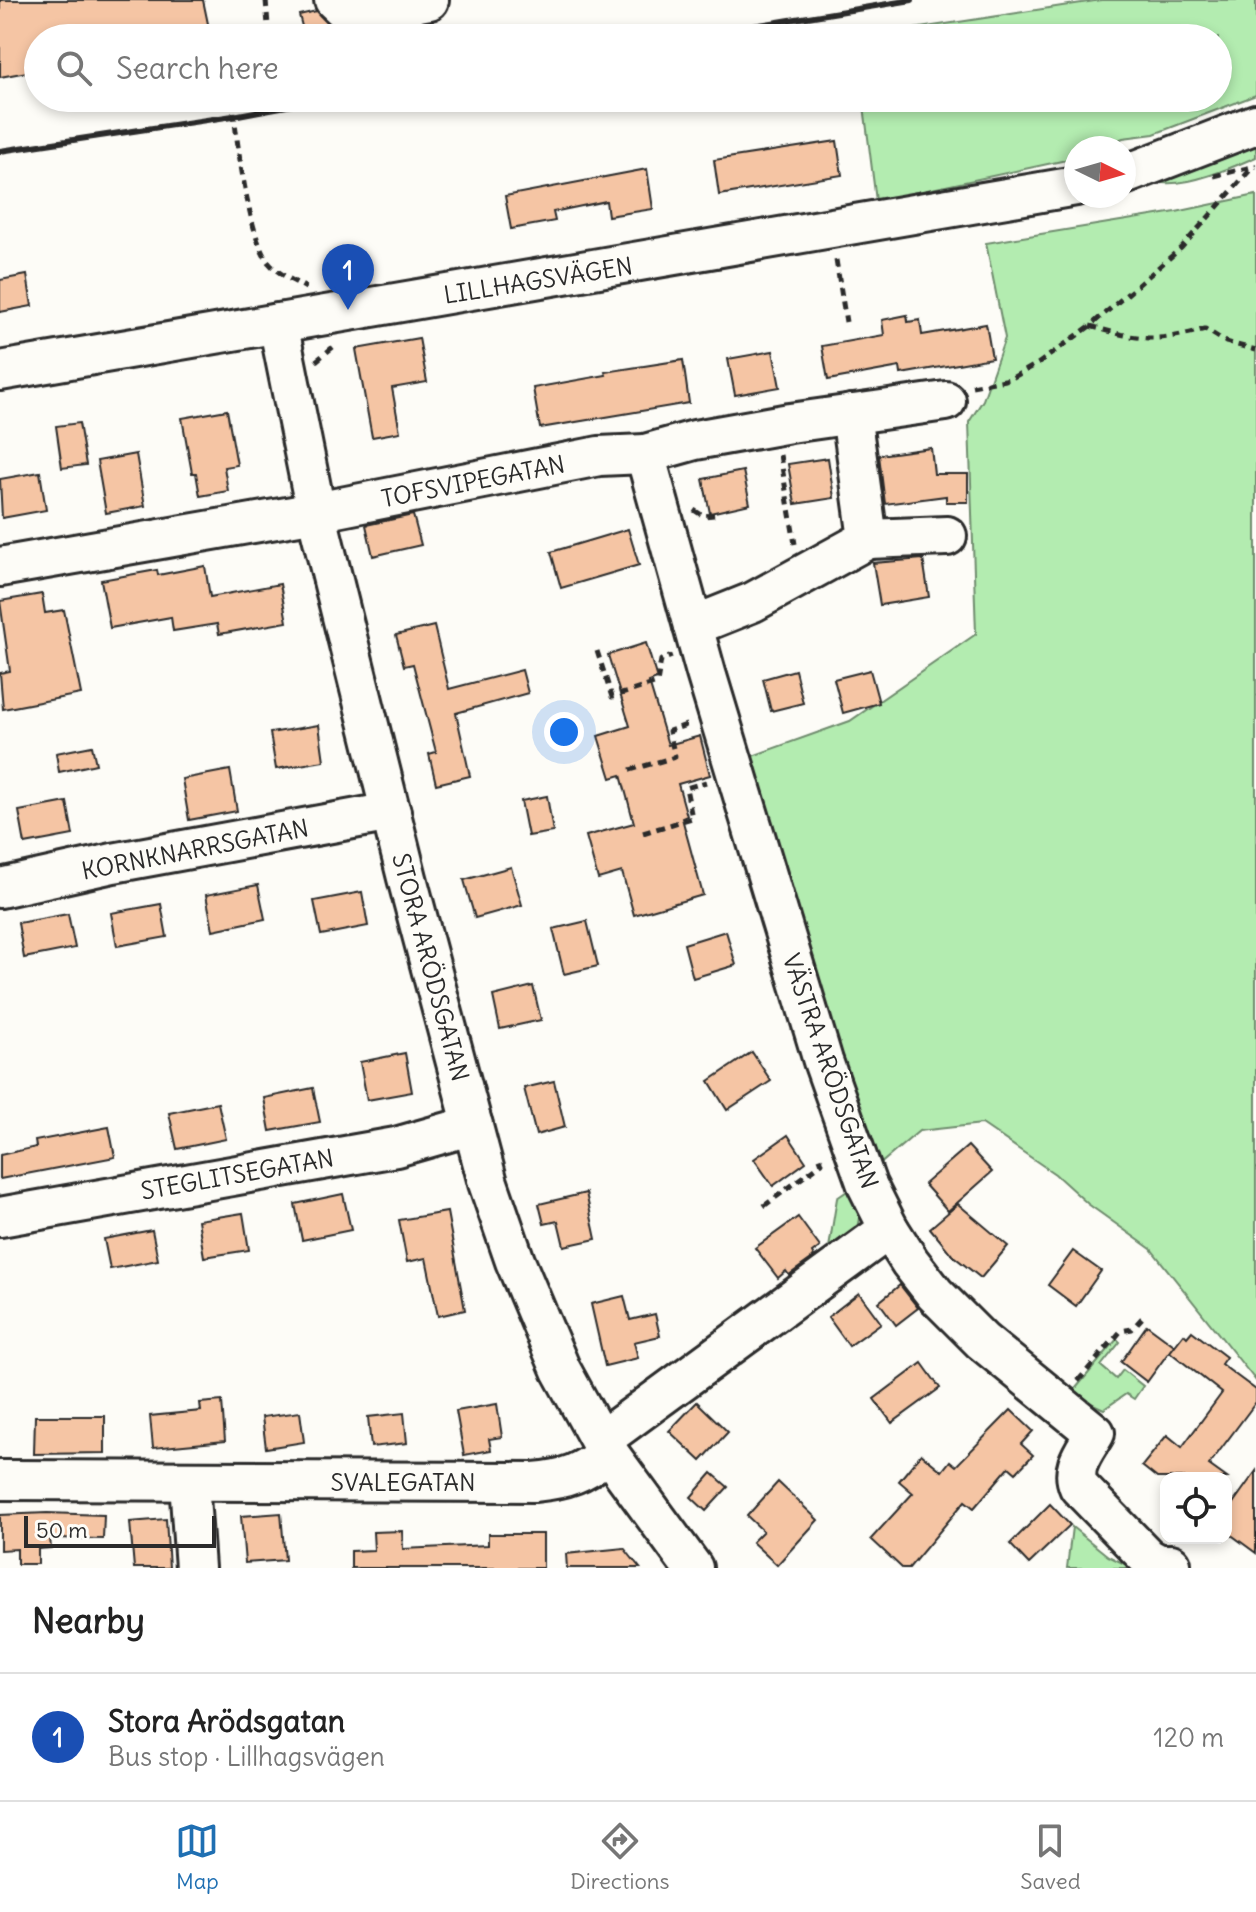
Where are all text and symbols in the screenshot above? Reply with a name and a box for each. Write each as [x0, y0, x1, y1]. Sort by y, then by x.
search box [24, 24, 1232, 112]
icon: search [52, 46, 96, 90]
text: Search here [116, 49, 279, 87]
north arrow [1064, 136, 1136, 208]
pin: 1 [322, 244, 374, 310]
street label: LILLHAGSVÄGEN [441, 250, 635, 310]
street label: TOFSVIPEGATAN [379, 449, 567, 513]
your location [544, 712, 584, 752]
street label: KORNKNARRSGATAN [79, 812, 311, 886]
street label: STORA ARÖDSGATAN [386, 850, 476, 1084]
street label: VÄSTRA ARÖDSGATAN [777, 950, 885, 1192]
street label: STEGLITSEGATAN [138, 1142, 336, 1206]
street label: SVALEGATAN [330, 1467, 476, 1497]
map controls [1160, 1472, 1232, 1544]
button: locate [1160, 1472, 1232, 1544]
scale bar [24, 1512, 216, 1548]
text: 50 m [36, 1516, 88, 1544]
text: Nearby [32, 1599, 145, 1642]
text: Stora Arödsgatan [108, 1702, 345, 1740]
text: 1 [53, 1721, 63, 1754]
text: 120 m [1153, 1721, 1224, 1754]
text: Bus stop · Lillhagsvägen [108, 1740, 385, 1773]
tab: Map [175, 1819, 219, 1895]
tab: Directions [570, 1819, 670, 1895]
tab: Saved [1020, 1819, 1081, 1895]

